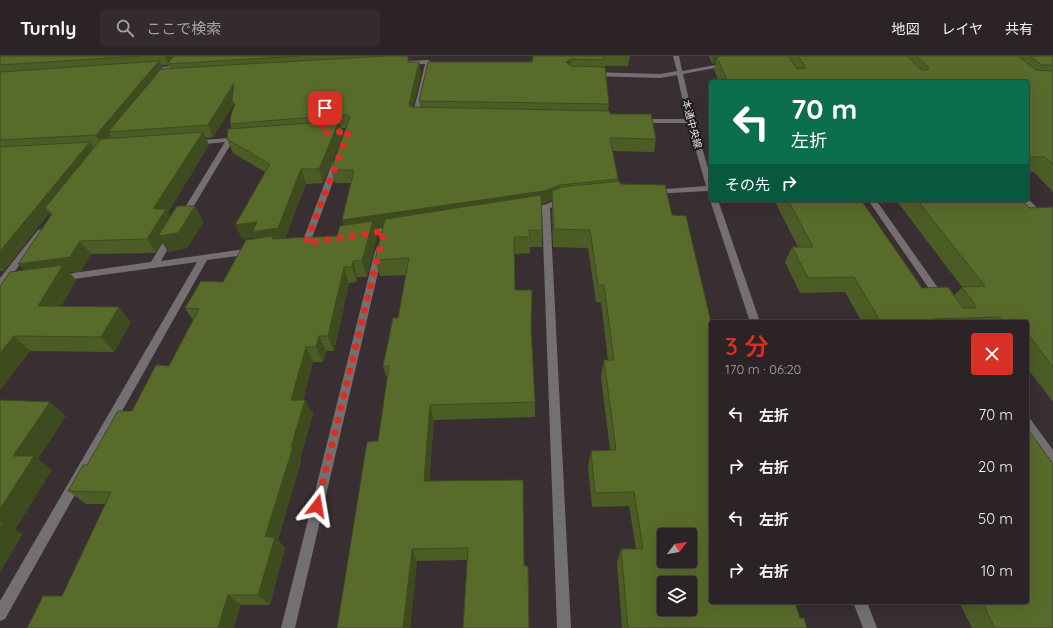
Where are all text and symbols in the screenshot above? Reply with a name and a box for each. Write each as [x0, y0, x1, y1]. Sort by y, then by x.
search box [100, 10, 380, 46]
text: Turnly [20, 16, 76, 40]
icon: search [114, 17, 136, 39]
text: ここで検索 [146, 19, 221, 38]
text: 地図 [891, 20, 919, 38]
text: レイヤ [941, 20, 983, 38]
text: 共有 [1005, 20, 1033, 38]
pin [308, 91, 342, 125]
text: 70 m [791, 91, 857, 126]
icon: left [725, 96, 777, 148]
icon: arrive [314, 97, 336, 119]
street label: 本通中央線 [679, 98, 705, 150]
text: 左折 [791, 129, 827, 152]
icon: right [778, 172, 800, 194]
text: その先 [725, 175, 770, 194]
text: 3 分 [725, 331, 768, 361]
button: close [971, 333, 1013, 375]
text: 170 m · 06:20 [725, 361, 801, 377]
icon: left [725, 403, 747, 425]
text: 70 m [979, 405, 1013, 424]
text: 左折 [759, 406, 789, 425]
icon: right [725, 455, 747, 477]
text: 20 m [978, 457, 1013, 476]
text: 右折 [759, 458, 789, 477]
position arrow [296, 485, 338, 527]
icon: left [725, 507, 747, 529]
text: 50 m [978, 509, 1013, 528]
text: 左折 [759, 510, 789, 529]
north arrow [657, 528, 697, 568]
map controls [657, 528, 697, 616]
icon: right [725, 559, 747, 581]
text: 10 m [981, 561, 1013, 580]
text: 右折 [759, 562, 789, 581]
button: layers [657, 576, 697, 616]

